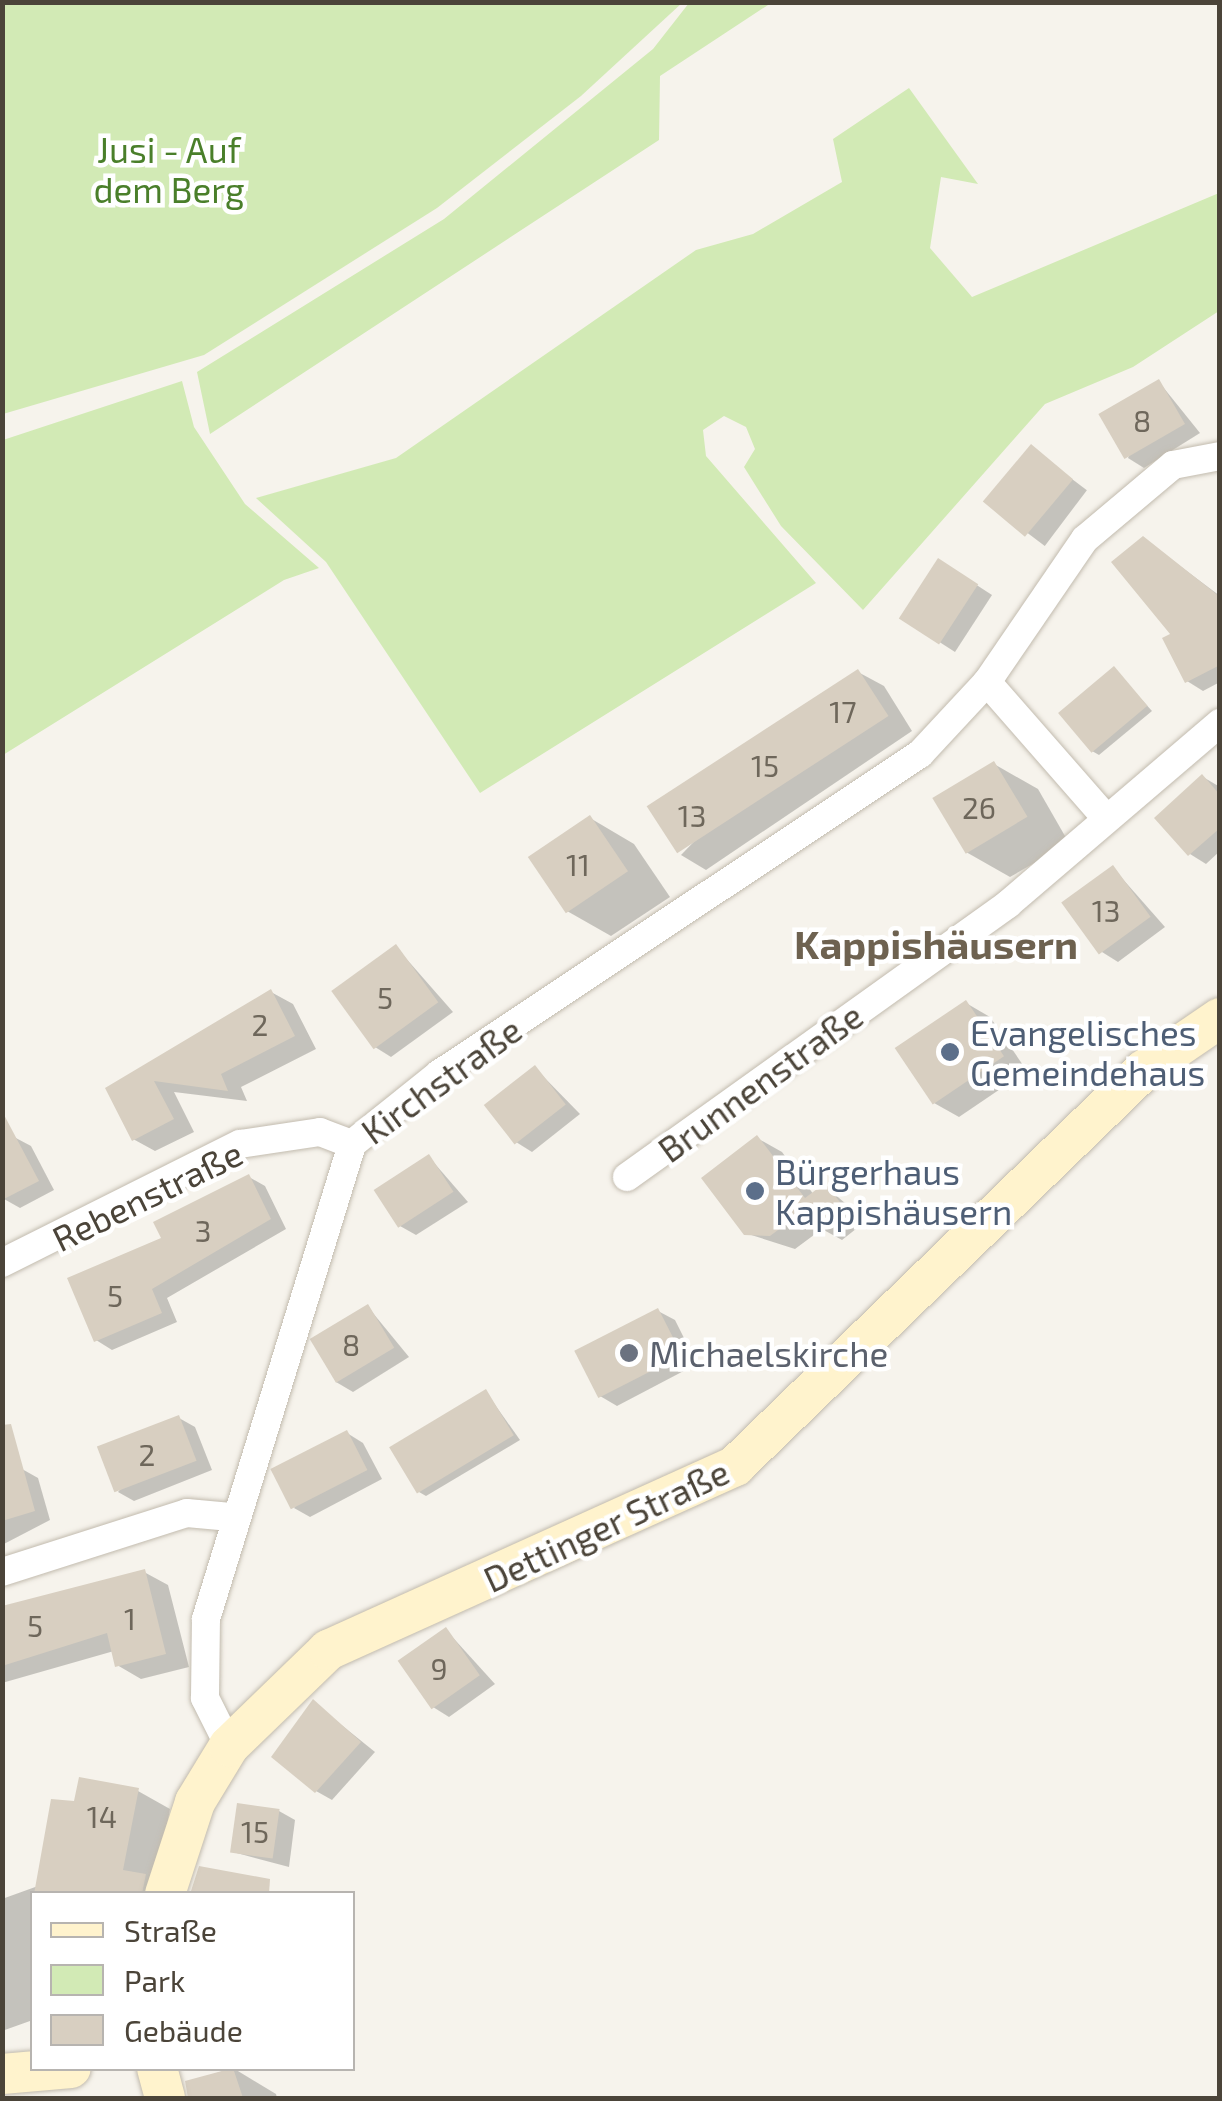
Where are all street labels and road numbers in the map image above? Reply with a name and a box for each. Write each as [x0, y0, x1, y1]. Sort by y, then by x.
street label: Brunnenstraße [650, 994, 870, 1170]
street label: Kirchstraße [353, 1008, 529, 1152]
street label: Rebenstraße [45, 1131, 249, 1259]
street label: Dettinger Straße [477, 1450, 735, 1600]

